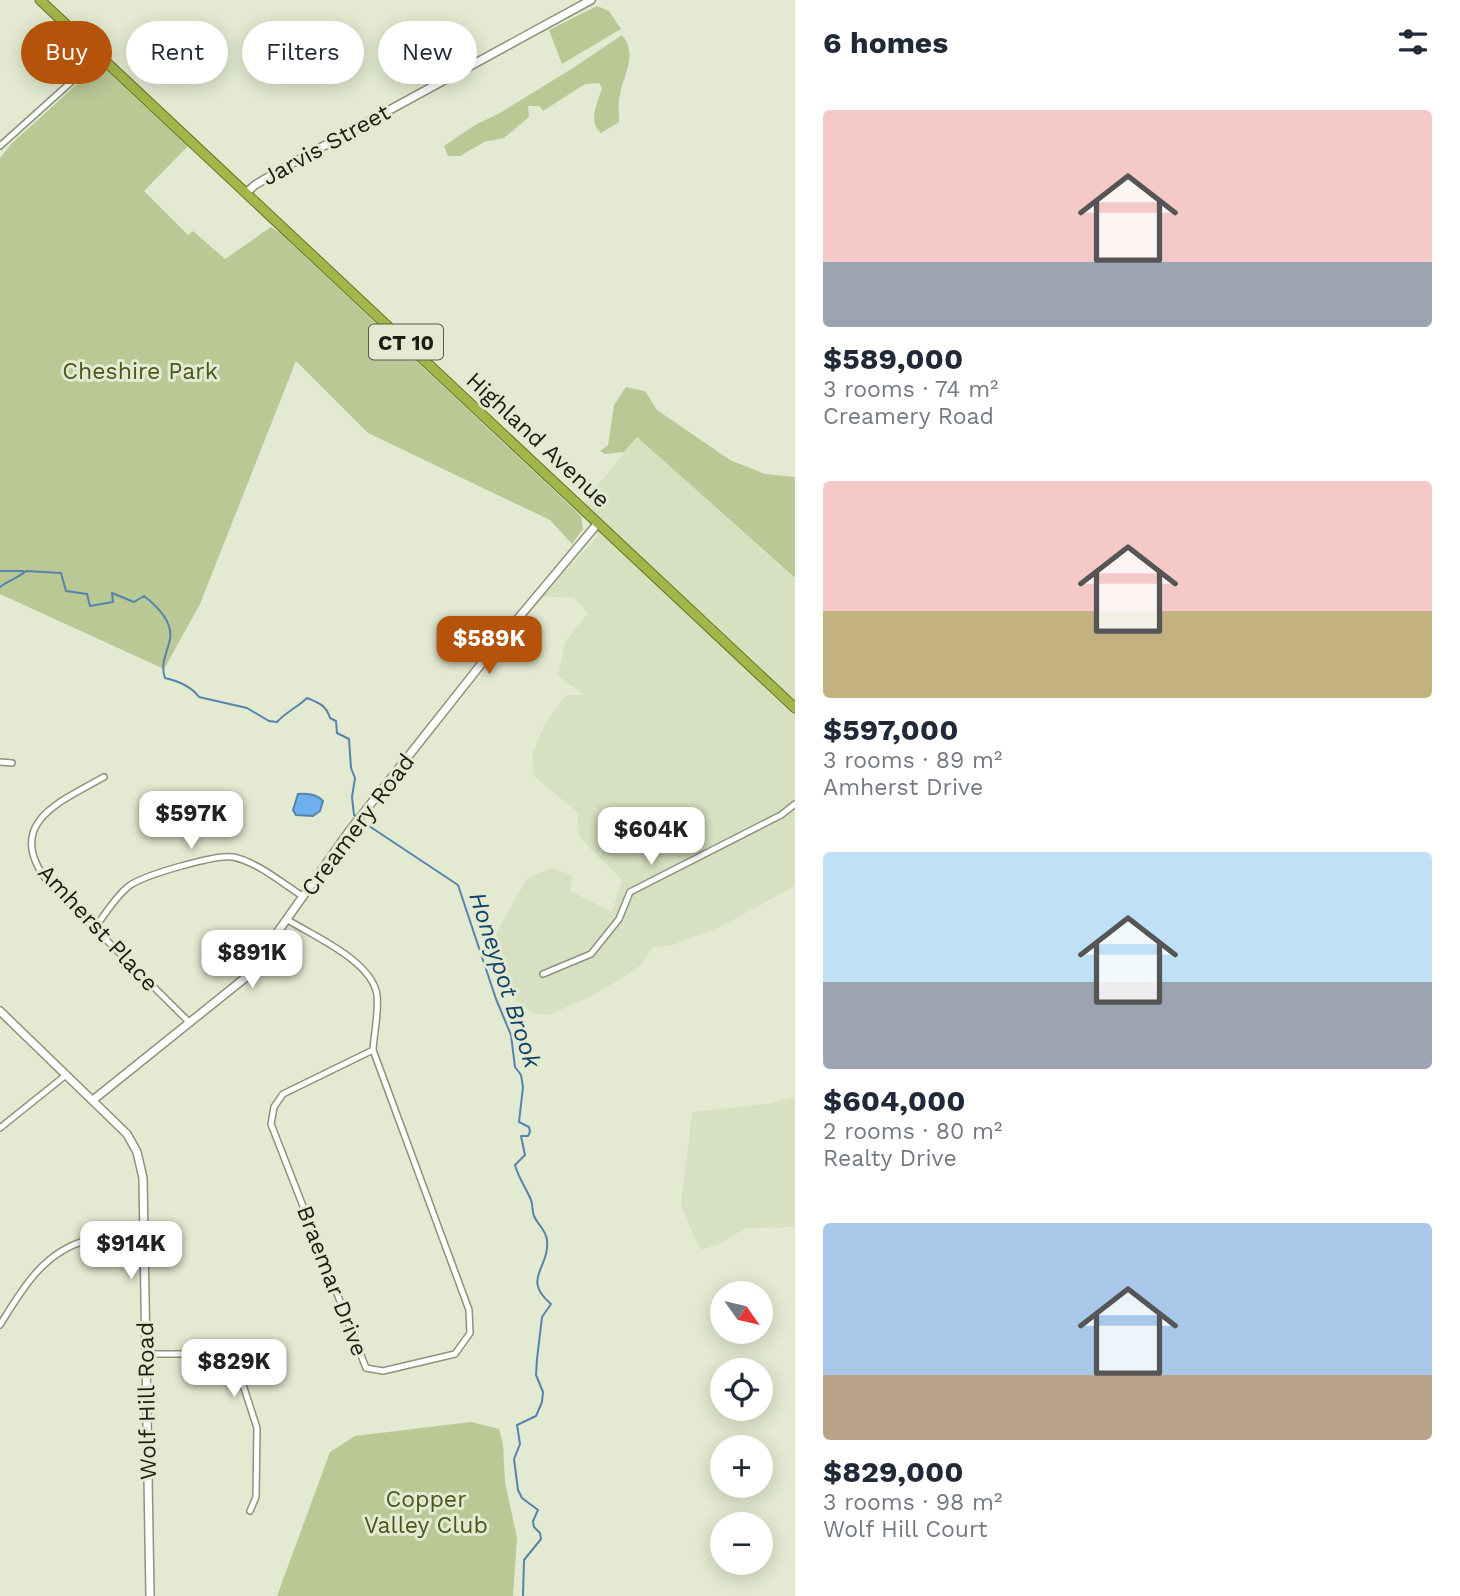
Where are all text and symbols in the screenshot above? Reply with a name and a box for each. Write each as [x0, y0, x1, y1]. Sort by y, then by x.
chip: Buy [21, 21, 112, 84]
chip: Rent [126, 21, 228, 84]
chip: Filters [242, 21, 364, 84]
chip: New [378, 21, 477, 84]
icon: filters [1394, 23, 1432, 61]
text: 6 homes [823, 25, 948, 60]
street label: Jarvis Street [257, 99, 395, 191]
icon: home [1065, 155, 1191, 281]
road number: CT 10 [369, 324, 443, 360]
text: $589,000 [823, 341, 963, 376]
park label: Cheshire Park [62, 358, 218, 385]
street label: Highland Avenue [461, 367, 615, 513]
text: 3 rooms · 74 m² [823, 376, 998, 403]
text: Creamery Road [823, 403, 994, 430]
icon: home [1065, 526, 1191, 652]
pin: $589K [440, 616, 538, 676]
text: $589K [453, 625, 525, 652]
text: $597,000 [823, 712, 958, 747]
text: 3 rooms · 89 m² [823, 747, 1002, 774]
street label: Creamery Road [296, 749, 420, 901]
text: Amherst Drive [823, 774, 983, 801]
pin: $597K [142, 792, 240, 851]
text: $597K [155, 800, 227, 827]
pin: $604K [602, 808, 700, 867]
text: $604K [614, 816, 688, 843]
street label: Amherst Place [32, 859, 164, 997]
water label: Honeypot Brook [463, 889, 547, 1072]
icon: home [1065, 897, 1191, 1023]
pin: $891K [203, 930, 301, 990]
text: $891K [217, 939, 287, 966]
text: $604,000 [823, 1083, 966, 1118]
text: 2 rooms · 80 m² [823, 1118, 1002, 1145]
text: Realty Drive [823, 1145, 957, 1172]
street label: Braemar Drive [291, 1202, 373, 1360]
pin: $914K [82, 1222, 180, 1281]
text: $914K [96, 1230, 166, 1257]
icon: home [1065, 1268, 1191, 1394]
north arrow [710, 1281, 774, 1344]
map controls [710, 1281, 773, 1575]
street label: Wolf Hill Road [132, 1322, 162, 1480]
pin: $829K [185, 1340, 283, 1399]
text: $829K [198, 1348, 270, 1375]
button: locate [710, 1358, 773, 1421]
button: + [710, 1435, 773, 1498]
text: $829,000 [823, 1454, 964, 1489]
park label: Copper Valley Club [364, 1486, 488, 1539]
text: 3 rooms · 98 m² [823, 1489, 1002, 1516]
button: − [710, 1512, 773, 1575]
text: Wolf Hill Court [823, 1516, 987, 1543]

